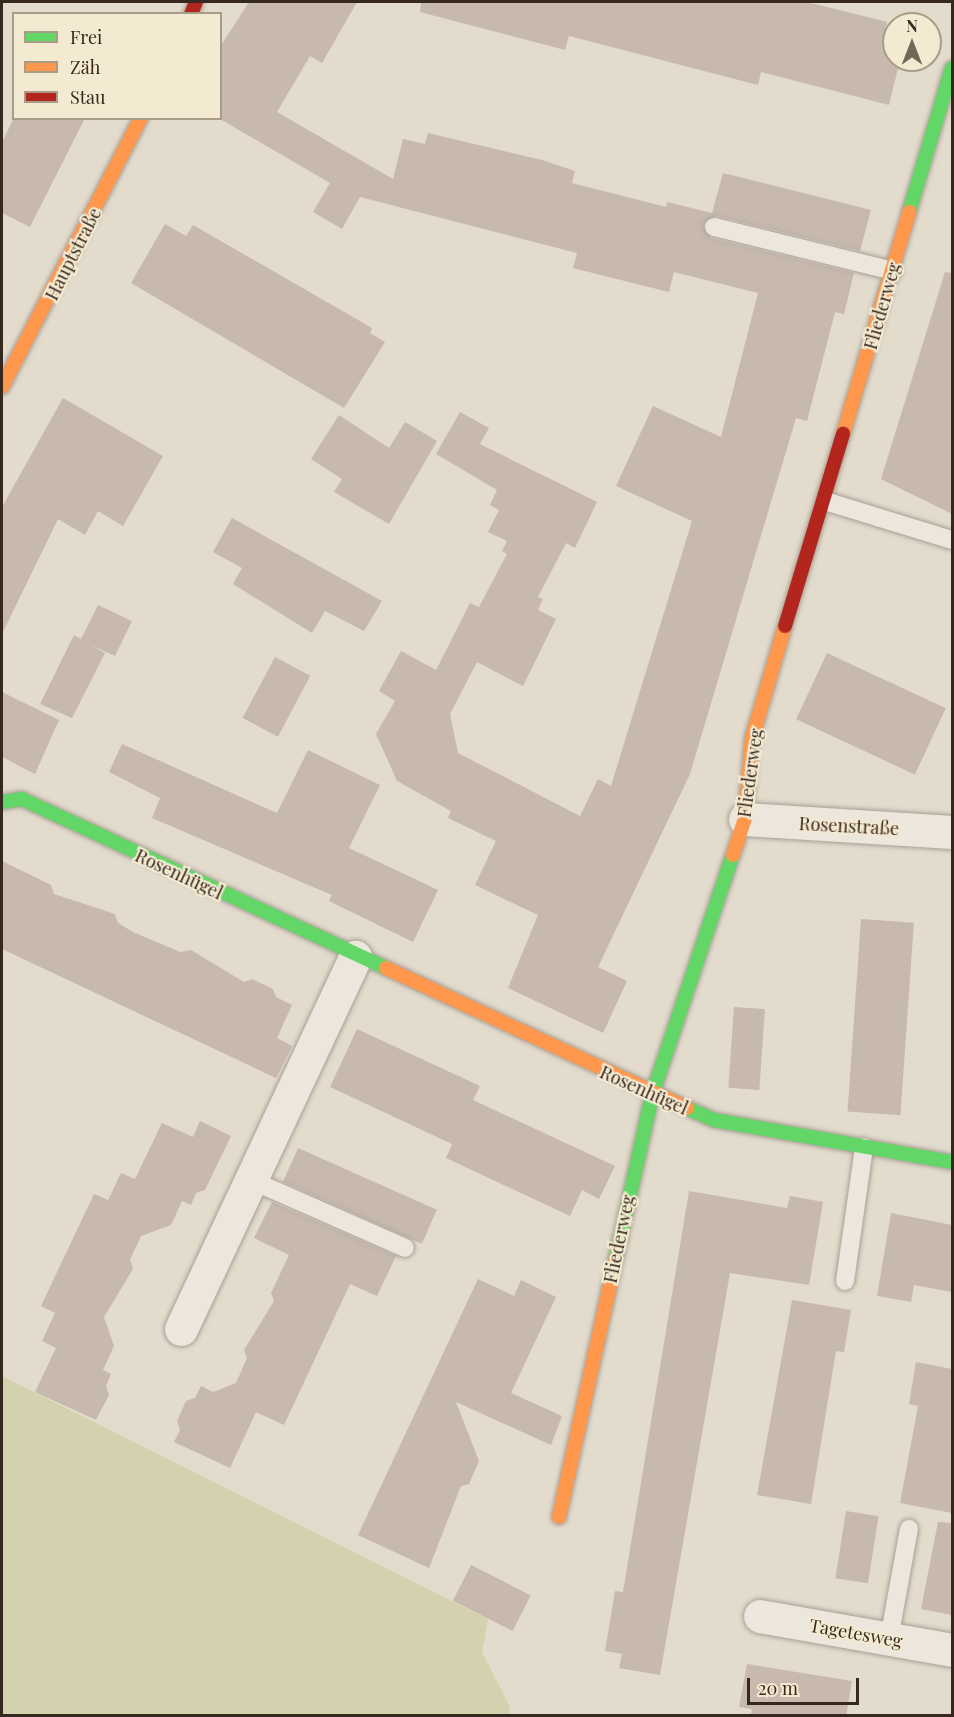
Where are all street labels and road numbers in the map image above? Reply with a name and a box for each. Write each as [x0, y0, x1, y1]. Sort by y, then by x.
street label: Hauptstraße [40, 204, 106, 304]
street label: Fliederweg [859, 260, 905, 352]
street label: Fliederweg [733, 727, 767, 819]
street label: Rosenstraße [798, 813, 900, 839]
street label: Rosenhügel [132, 844, 226, 904]
street label: Rosenhügel [597, 1061, 691, 1119]
street label: Fliederweg [599, 1193, 639, 1285]
street label: Tagetesweg [808, 1614, 904, 1652]

